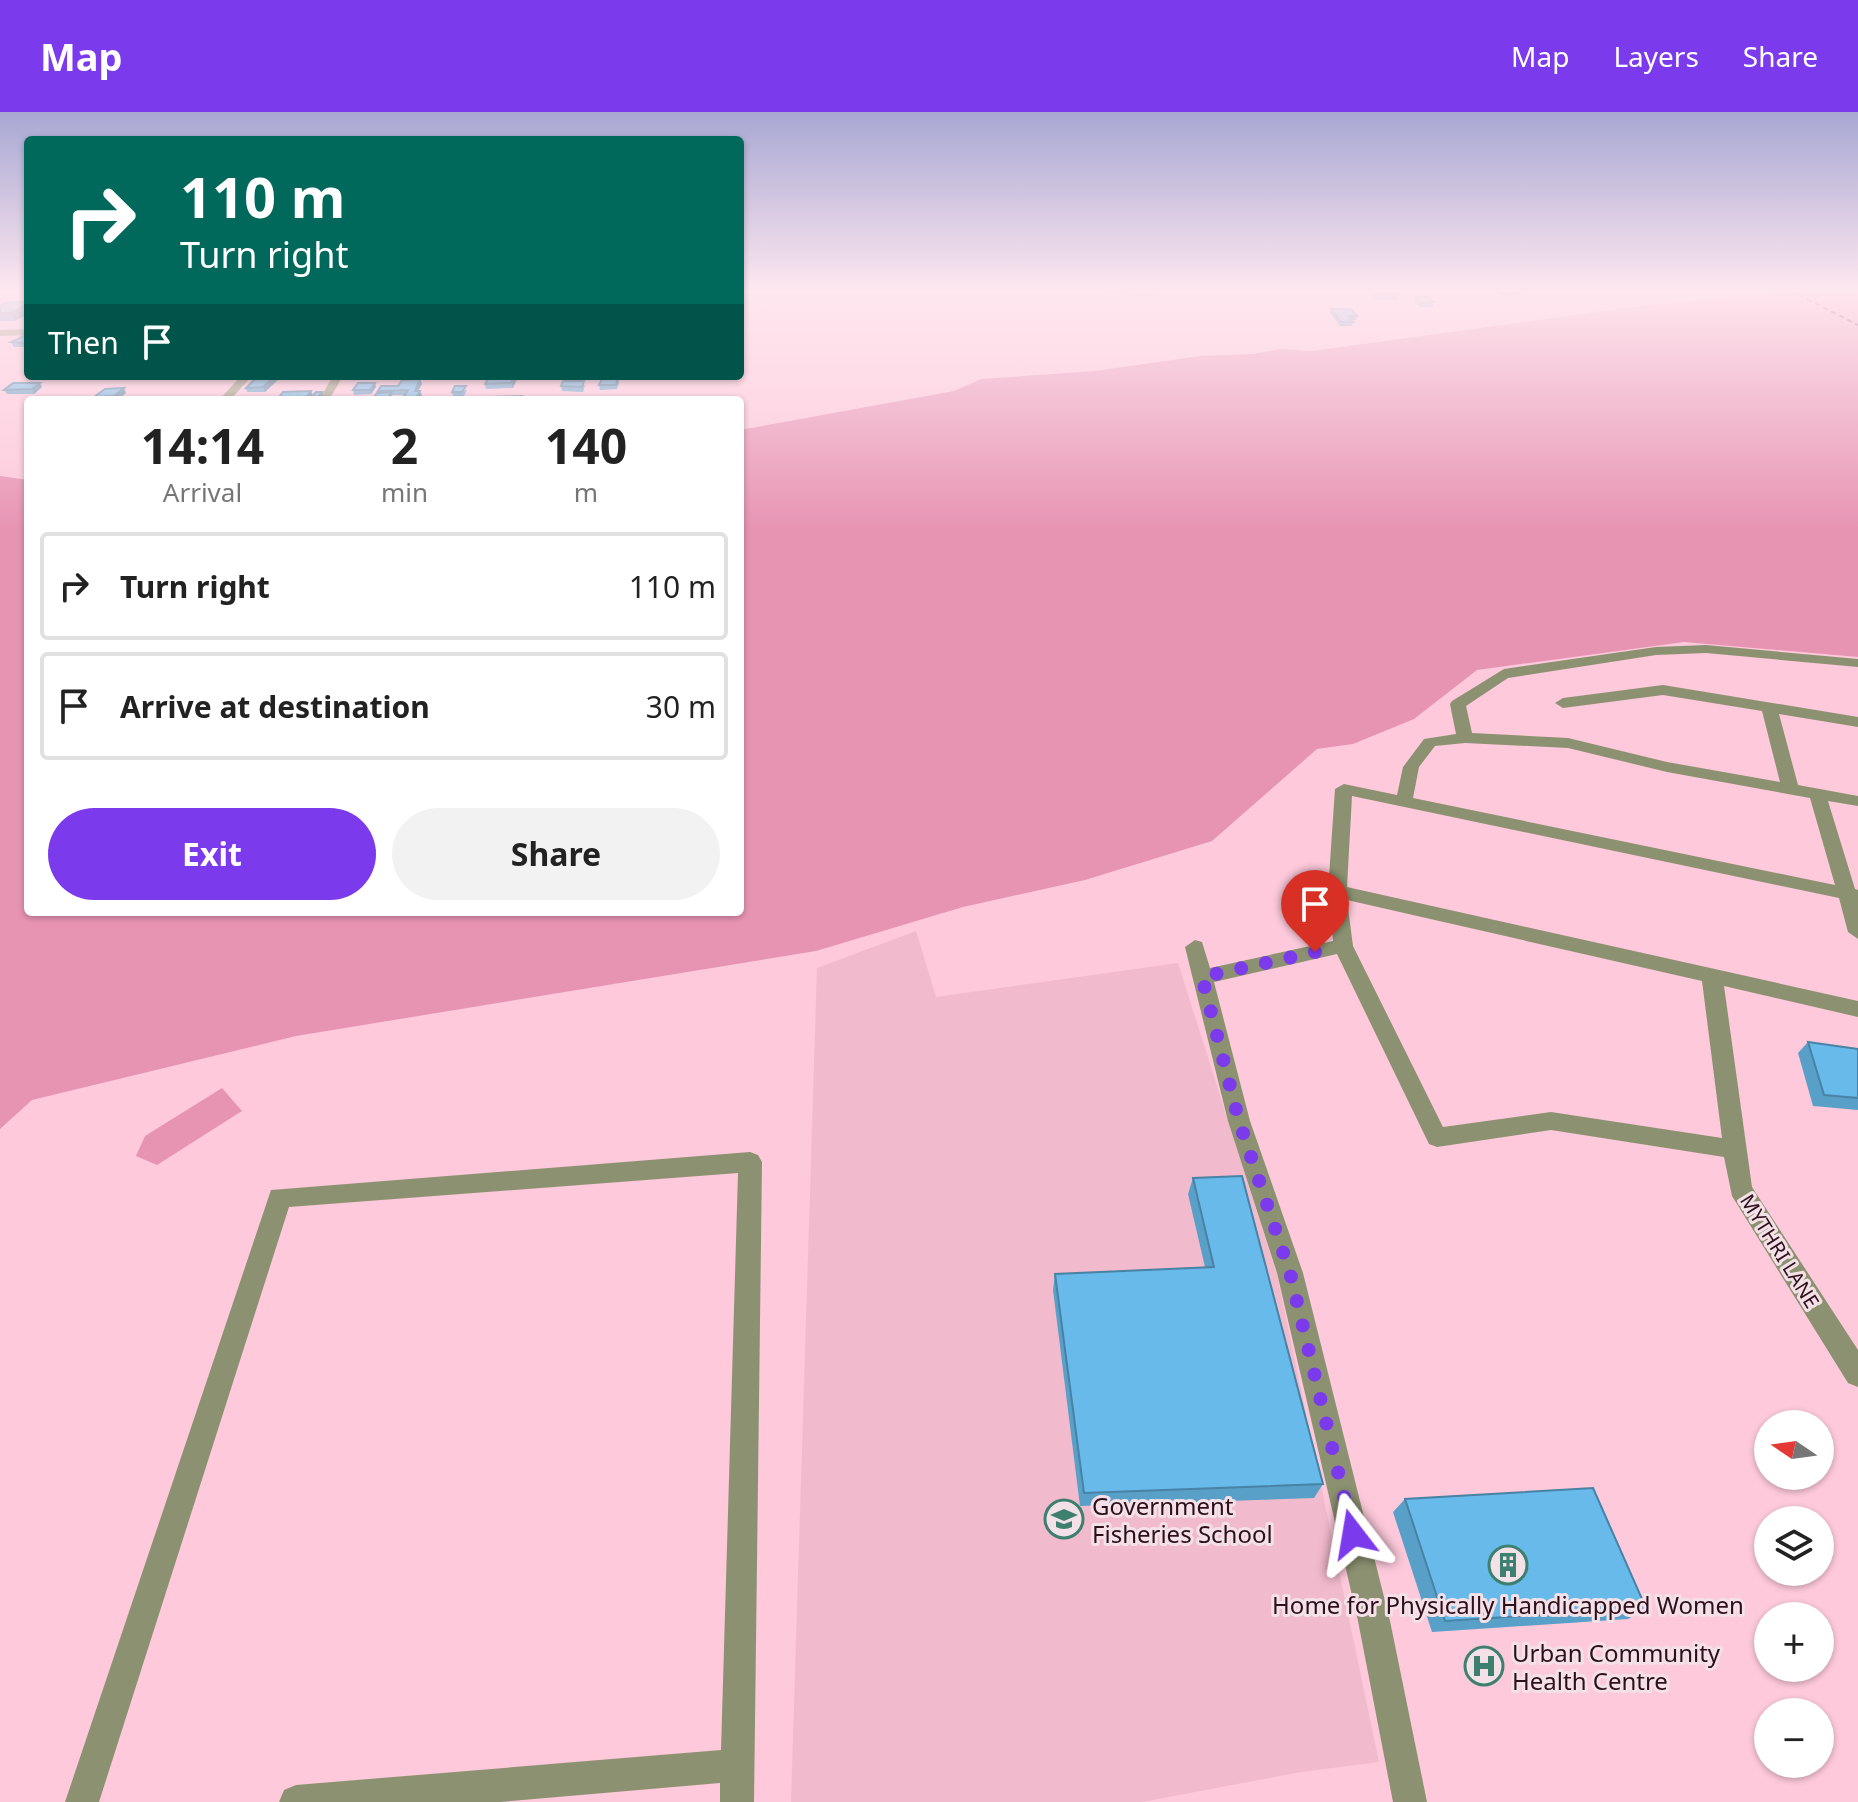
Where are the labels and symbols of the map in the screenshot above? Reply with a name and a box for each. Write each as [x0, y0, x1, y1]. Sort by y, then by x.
pin [1281, 870, 1349, 952]
street label: MYTHRI LANE [1734, 1189, 1826, 1313]
north arrow [1754, 1410, 1834, 1490]
place label: Government Fisheries School [1092, 1489, 1273, 1550]
position arrow [1311, 1492, 1395, 1576]
school or university icon: Government Fisheries School [1043, 1498, 1085, 1540]
building icon: Home for Physically Handicapped Women [1487, 1544, 1529, 1586]
place label: Home for Physically Handicapped Women [1272, 1588, 1744, 1621]
place label: Urban Community Health Centre [1512, 1636, 1721, 1697]
hospital icon: Urban Community Health Centre [1463, 1645, 1505, 1687]

